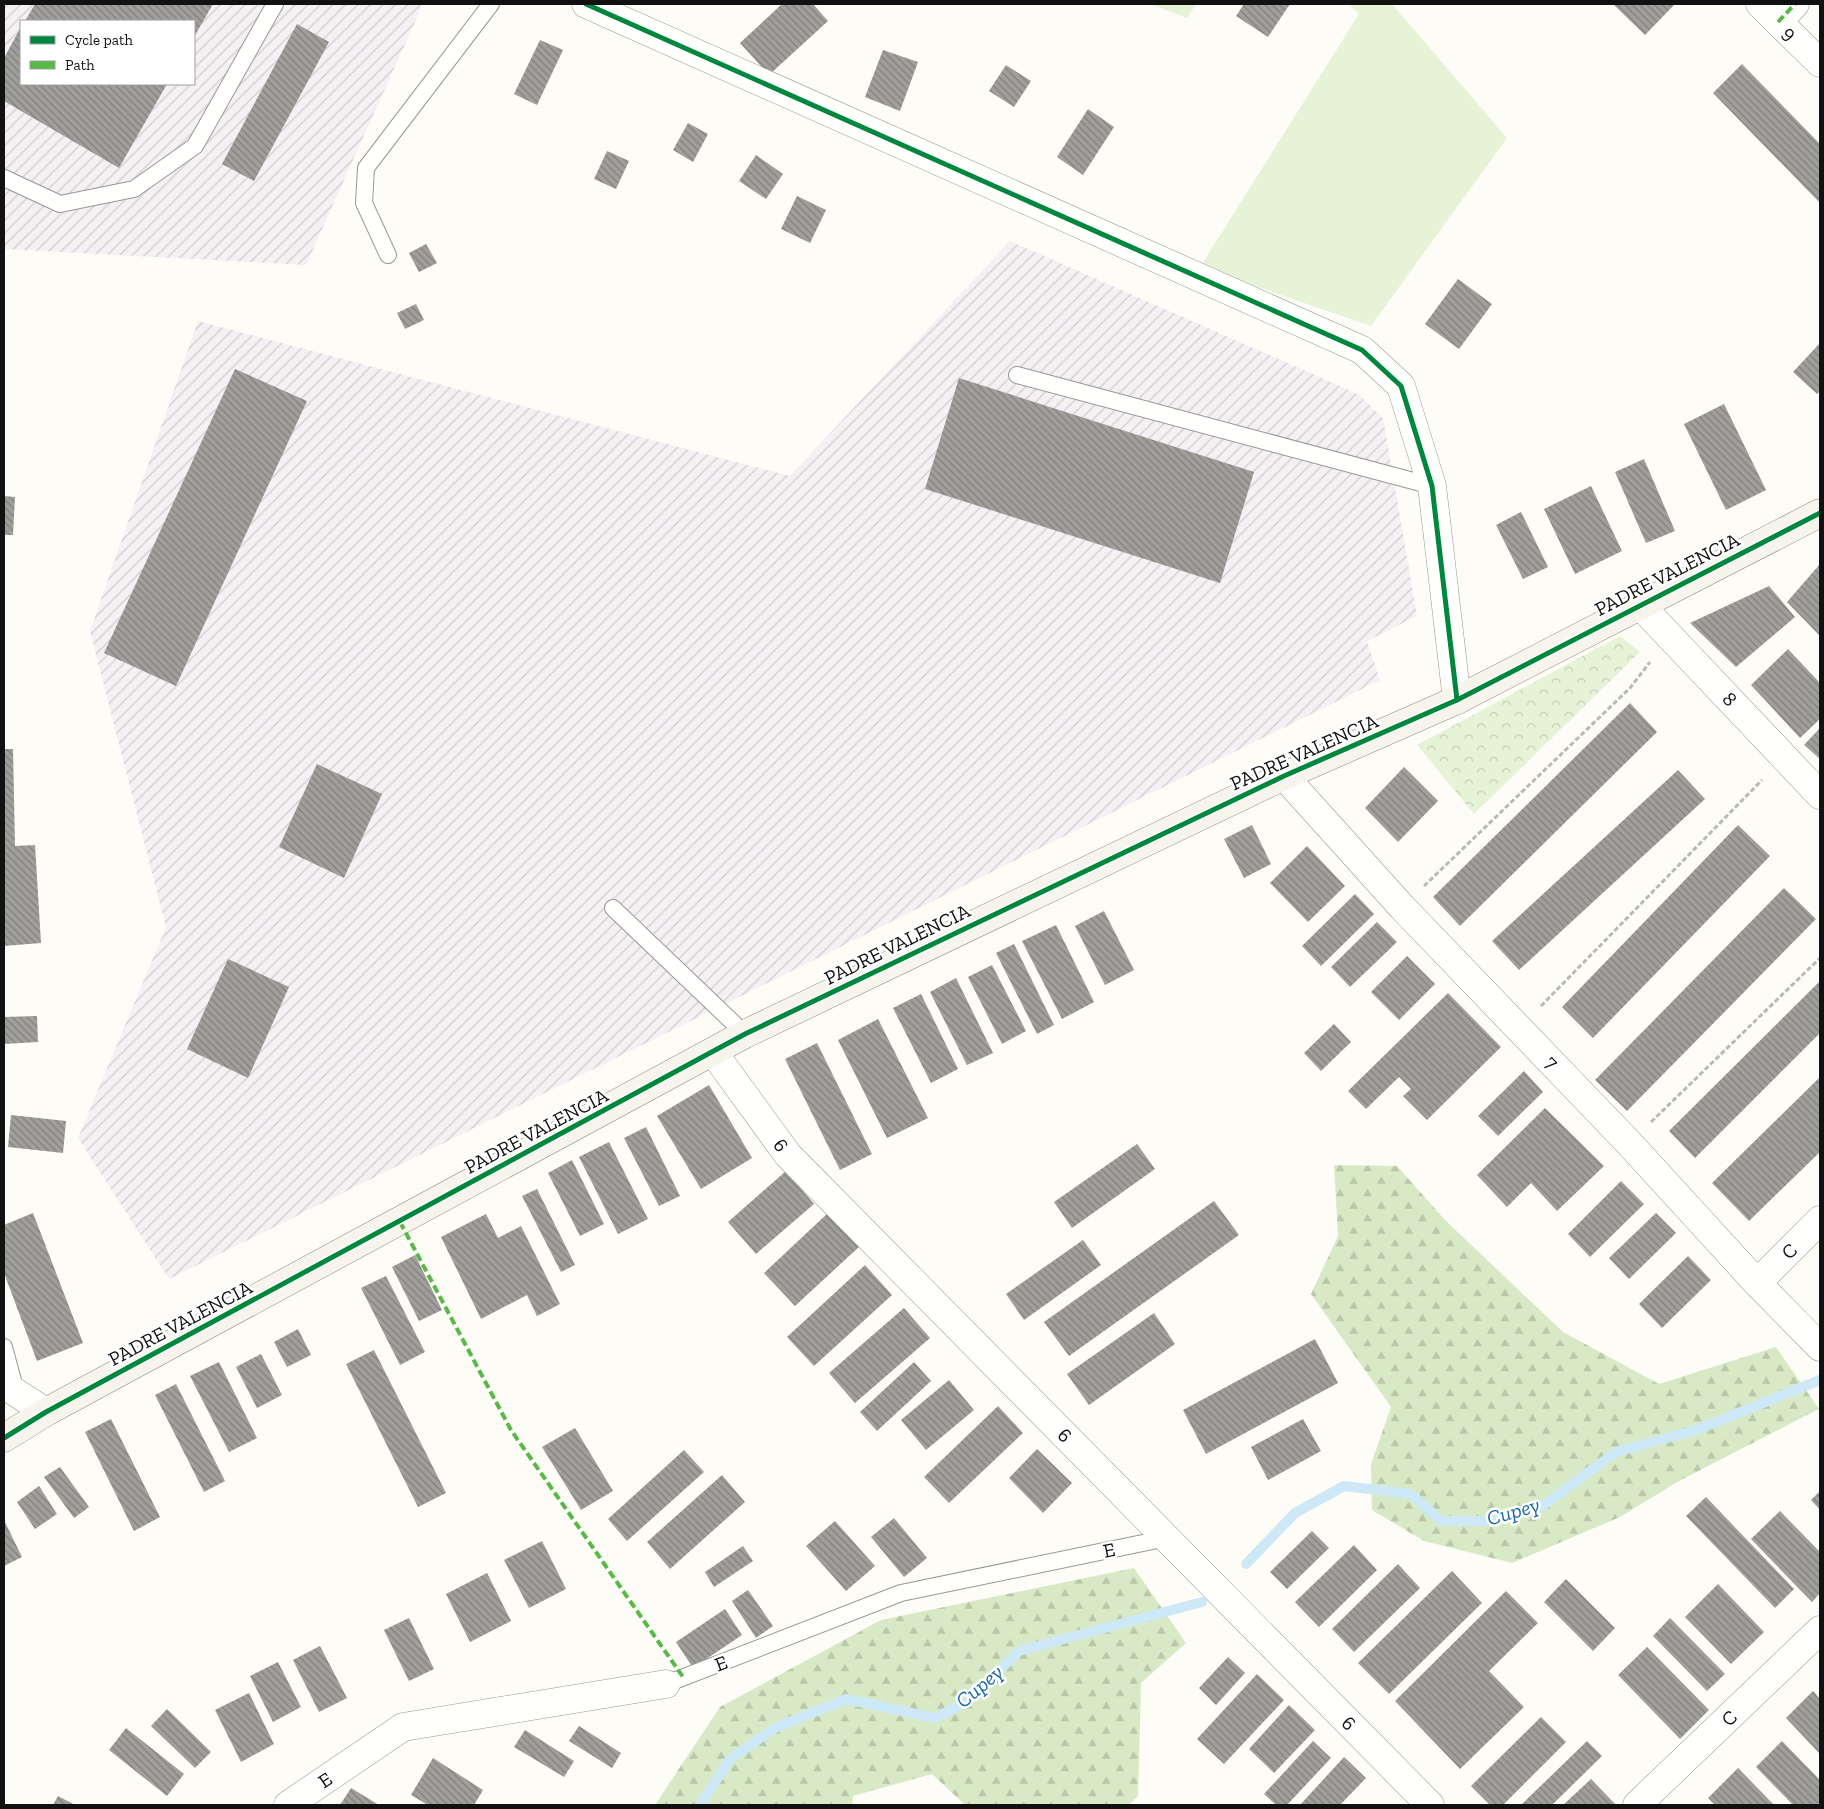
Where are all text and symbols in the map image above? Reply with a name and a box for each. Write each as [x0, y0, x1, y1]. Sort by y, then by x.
legend [20, 20, 195, 85]
street label: 9 [1778, 21, 1802, 45]
text: Cycle path [65, 31, 134, 49]
text: Path [65, 56, 95, 74]
street label: PADRE VALENCIA [1591, 527, 1744, 621]
street label: 8 [1718, 687, 1742, 711]
street label: PADRE VALENCIA [1226, 708, 1383, 795]
street label: PADRE VALENCIA [820, 898, 975, 990]
street label: 7 [1540, 1050, 1564, 1074]
street label: PADRE VALENCIA [460, 1083, 613, 1179]
street label: 6 [768, 1134, 794, 1156]
street label: C [1776, 1238, 1802, 1264]
street label: PADRE VALENCIA [104, 1275, 257, 1371]
street label: 6 [1053, 1423, 1077, 1447]
water label: Cupey [1484, 1492, 1543, 1530]
street label: E [1101, 1537, 1117, 1563]
street label: E [711, 1650, 731, 1676]
water label: Cupey [950, 1659, 1008, 1713]
street label: C [1716, 1705, 1742, 1731]
street label: 6 [1337, 1711, 1361, 1735]
street label: E [313, 1767, 337, 1793]

